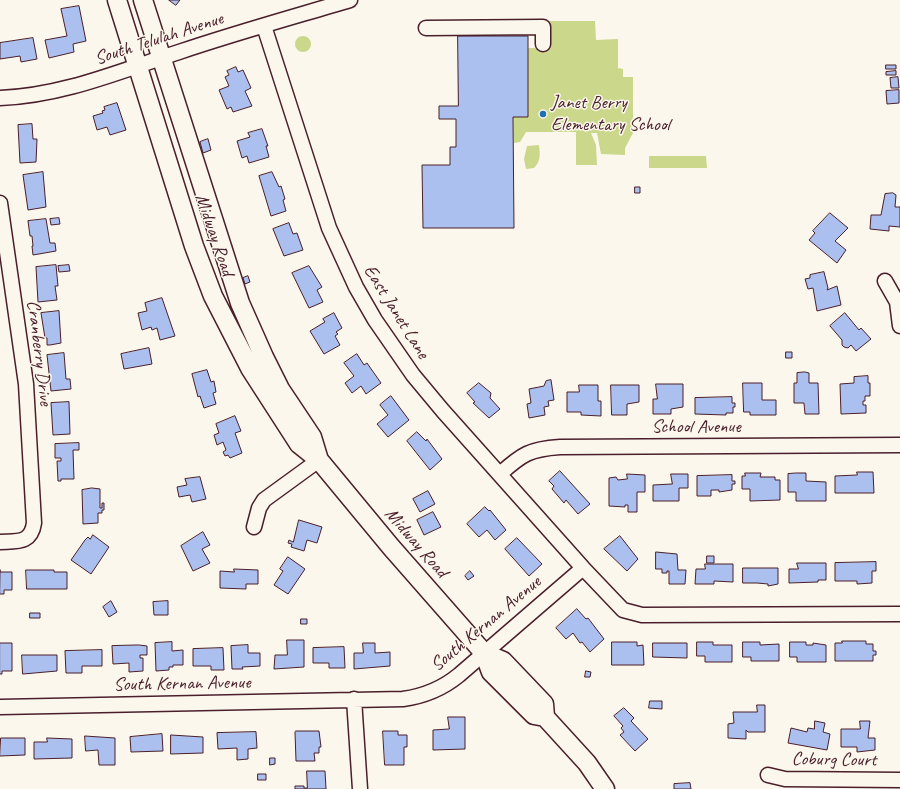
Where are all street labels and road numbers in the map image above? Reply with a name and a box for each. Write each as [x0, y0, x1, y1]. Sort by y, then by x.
street label: South Telulah Avenue [92, 7, 226, 71]
street label: Midway Road [189, 191, 239, 279]
street label: East Janet Lane [358, 261, 434, 363]
street label: Cranberry Drive [21, 299, 57, 407]
street label: School Avenue [651, 416, 741, 438]
street label: Midway Road [379, 503, 453, 583]
street label: South Kernan Avenue [426, 571, 546, 677]
street label: South Kernan Avenue [113, 671, 251, 697]
street label: Coburg Court [791, 748, 877, 772]

